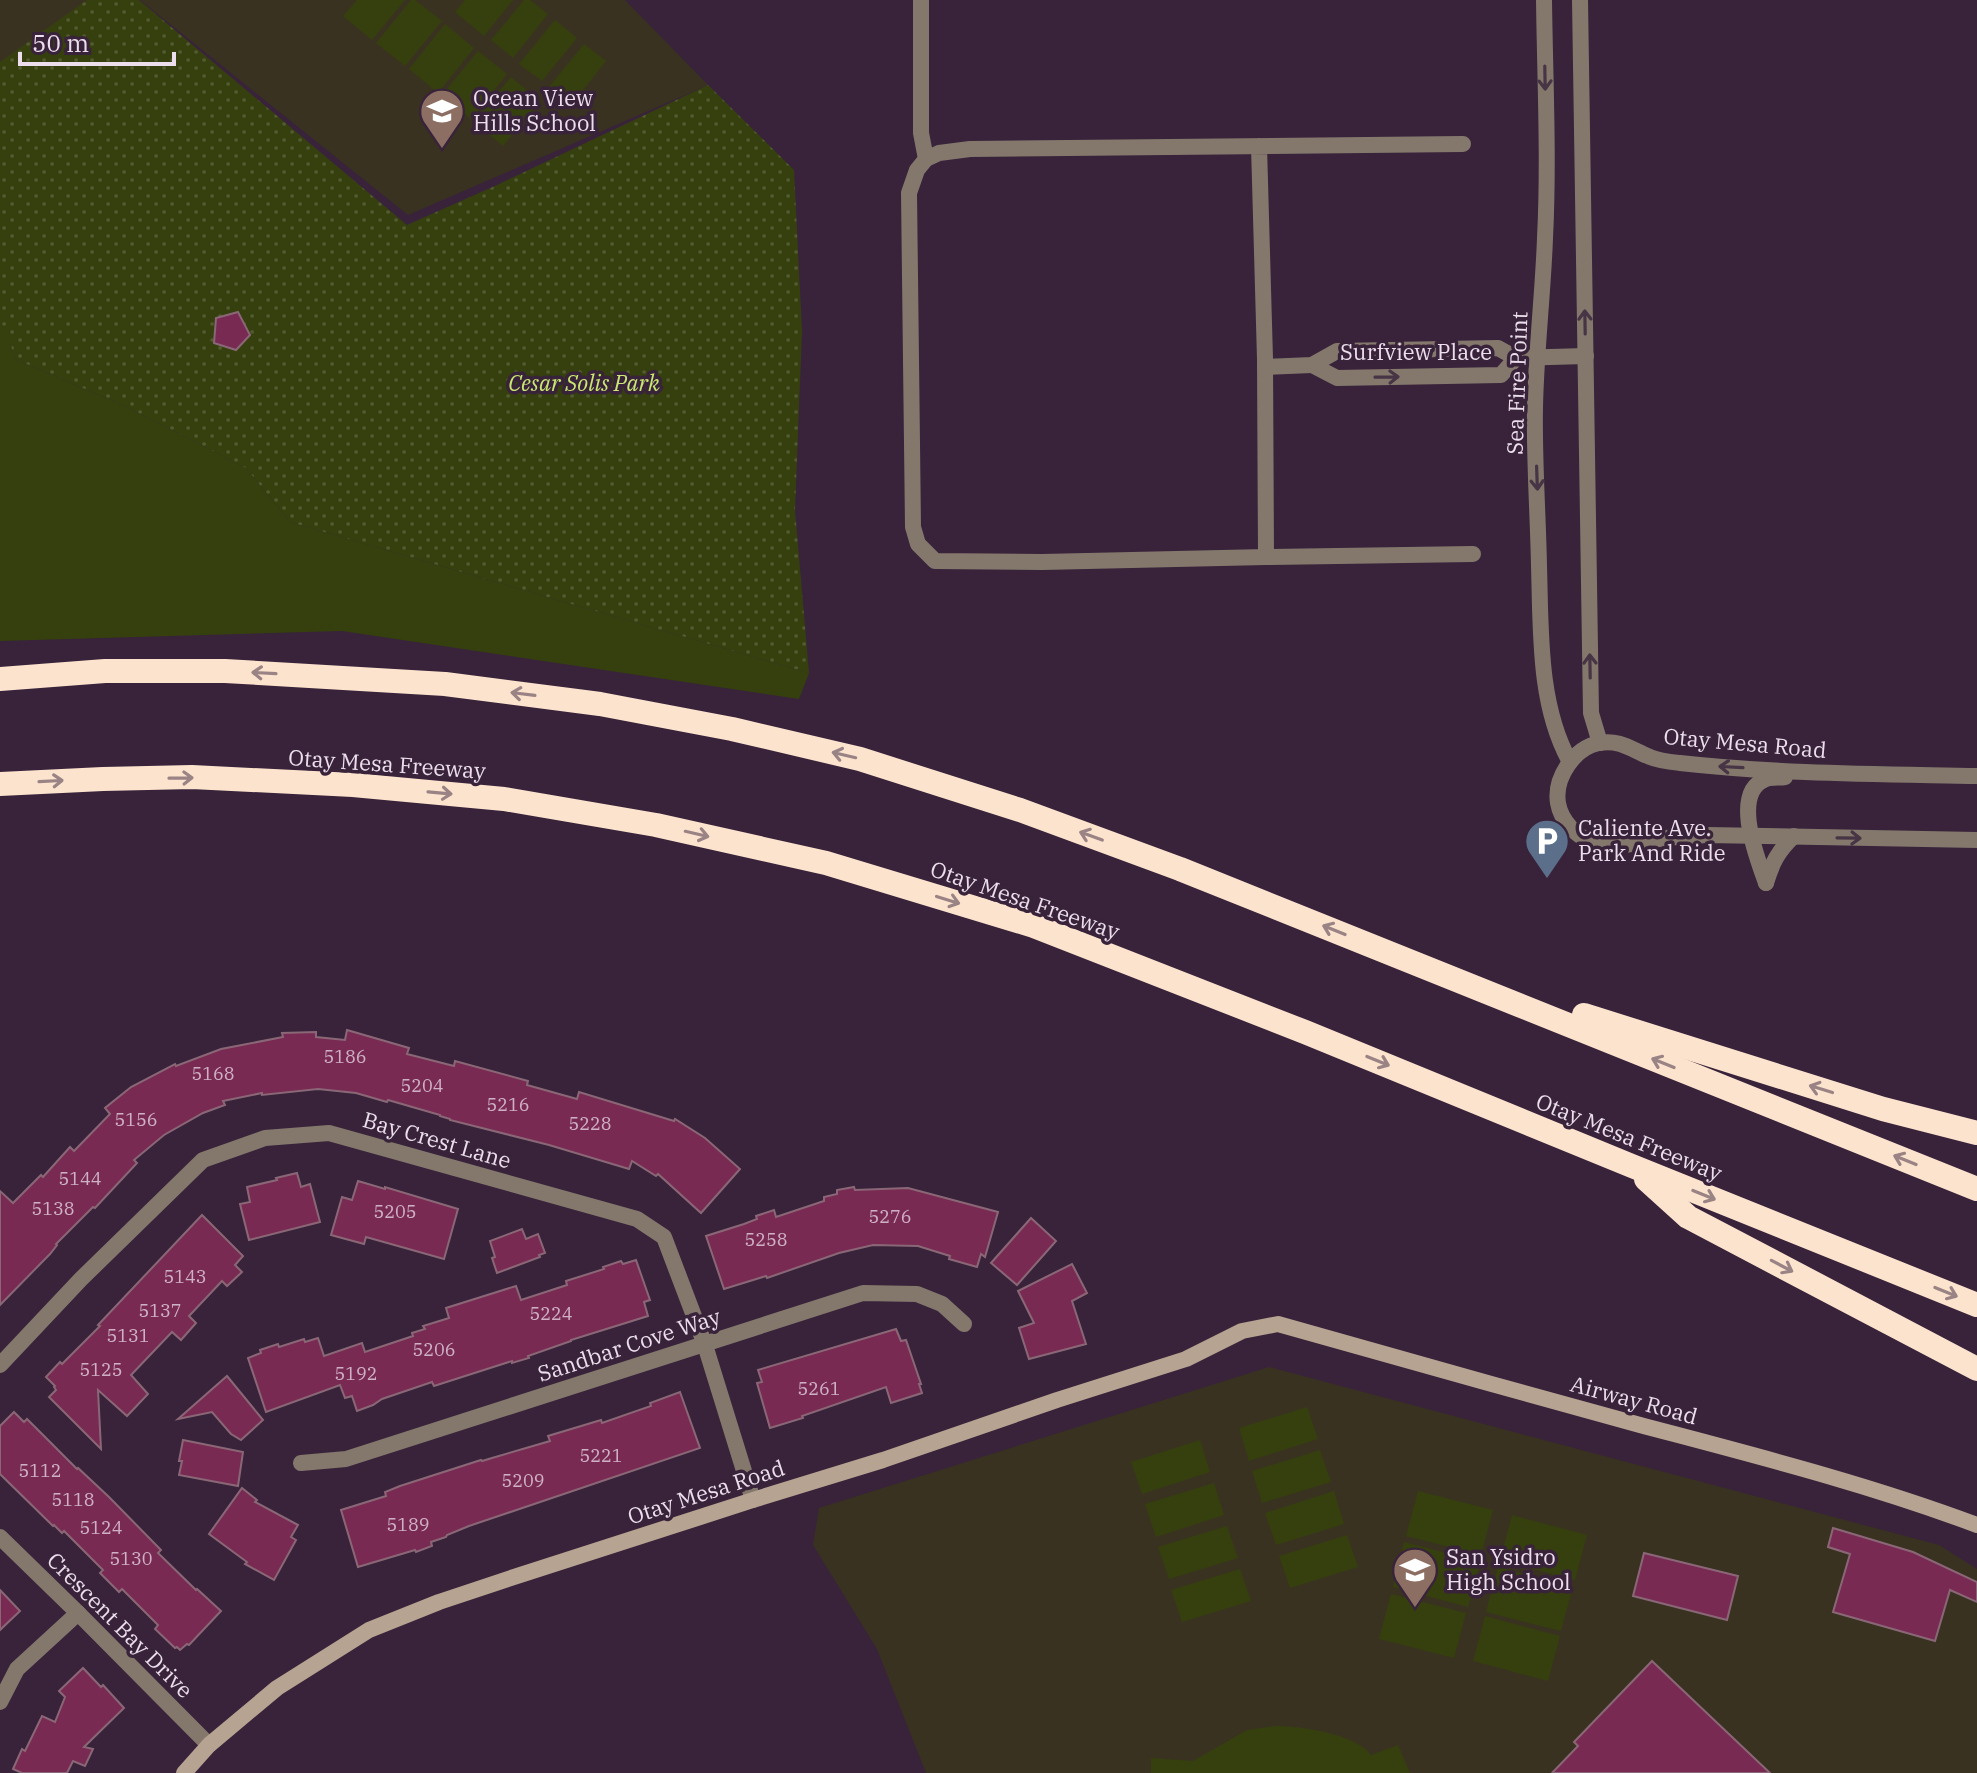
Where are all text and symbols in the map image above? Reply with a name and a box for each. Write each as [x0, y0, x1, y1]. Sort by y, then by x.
scale bar [20, 16, 174, 66]
text: 50 m [32, 27, 89, 59]
one-way arrow [1537, 64, 1553, 91]
place label: Ocean View Hills School [473, 83, 596, 137]
school or university icon: Ocean View Hills School [418, 87, 466, 150]
one-way arrow [1578, 309, 1593, 336]
street label: Sea Fire Point [1500, 311, 1534, 455]
street label: Surfview Place [1340, 337, 1492, 366]
park label: Cesar Solis Park [508, 368, 660, 397]
one-way arrow [1373, 369, 1400, 385]
one-way arrow [1529, 464, 1544, 491]
one-way arrow [1582, 653, 1598, 680]
one-way arrow [251, 665, 278, 680]
one-way arrow [510, 686, 537, 701]
street label: Otay Mesa Road [1662, 721, 1828, 764]
street label: Otay Mesa Freeway [287, 742, 487, 785]
one-way arrow [832, 747, 858, 762]
one-way arrow [1718, 759, 1745, 774]
one-way arrow [167, 770, 194, 785]
one-way arrow [37, 773, 64, 788]
one-way arrow [426, 786, 453, 801]
place label: Caliente Ave. Park And Ride [1578, 813, 1726, 867]
parking icon: Caliente Ave. Park And Ride [1523, 817, 1571, 880]
one-way arrow [683, 827, 709, 842]
one-way arrow [1079, 828, 1104, 842]
one-way arrow [1835, 830, 1862, 845]
street label: Otay Mesa Freeway [927, 854, 1124, 946]
one-way arrow [935, 894, 960, 908]
one-way arrow [1322, 922, 1347, 936]
house number: 5186 [323, 1045, 367, 1068]
one-way arrow [1651, 1054, 1676, 1069]
one-way arrow [1365, 1055, 1390, 1070]
house number: 5168 [191, 1062, 235, 1085]
house number: 5204 [400, 1074, 444, 1097]
one-way arrow [1809, 1081, 1834, 1095]
street label: Otay Mesa Freeway [1532, 1086, 1727, 1187]
house number: 5216 [486, 1093, 530, 1116]
street label: Bay Crest Lane [359, 1104, 515, 1175]
house number: 5156 [114, 1108, 158, 1131]
house number: 5228 [568, 1112, 612, 1135]
one-way arrow [1893, 1151, 1918, 1166]
house number: 5144 [58, 1167, 102, 1190]
one-way arrow [1691, 1189, 1716, 1204]
house number: 5138 [31, 1197, 75, 1220]
house number: 5205 [373, 1200, 417, 1223]
house number: 5276 [868, 1205, 912, 1228]
house number: 5258 [744, 1228, 788, 1251]
one-way arrow [1769, 1259, 1793, 1275]
house number: 5143 [163, 1265, 207, 1288]
one-way arrow [1933, 1286, 1958, 1301]
house number: 5137 [138, 1299, 182, 1322]
street label: Sandbar Cove Way [534, 1301, 724, 1388]
house number: 5224 [529, 1302, 573, 1325]
house number: 5131 [106, 1324, 150, 1347]
house number: 5206 [412, 1338, 456, 1361]
house number: 5125 [79, 1358, 123, 1381]
house number: 5192 [334, 1362, 378, 1385]
street label: Airway Road [1567, 1369, 1701, 1430]
house number: 5261 [797, 1377, 841, 1400]
house number: 5221 [579, 1444, 623, 1467]
street label: Otay Mesa Road [624, 1452, 788, 1531]
house number: 5112 [18, 1459, 62, 1482]
house number: 5209 [501, 1469, 545, 1492]
house number: 5118 [51, 1488, 95, 1511]
house number: 5189 [386, 1513, 430, 1536]
house number: 5124 [79, 1516, 123, 1539]
place label: San Ysidro High School [1446, 1542, 1571, 1596]
street label: Crescent Bay Drive [41, 1545, 200, 1704]
school or university icon: San Ysidro High School [1391, 1546, 1439, 1609]
house number: 5130 [109, 1547, 153, 1570]

